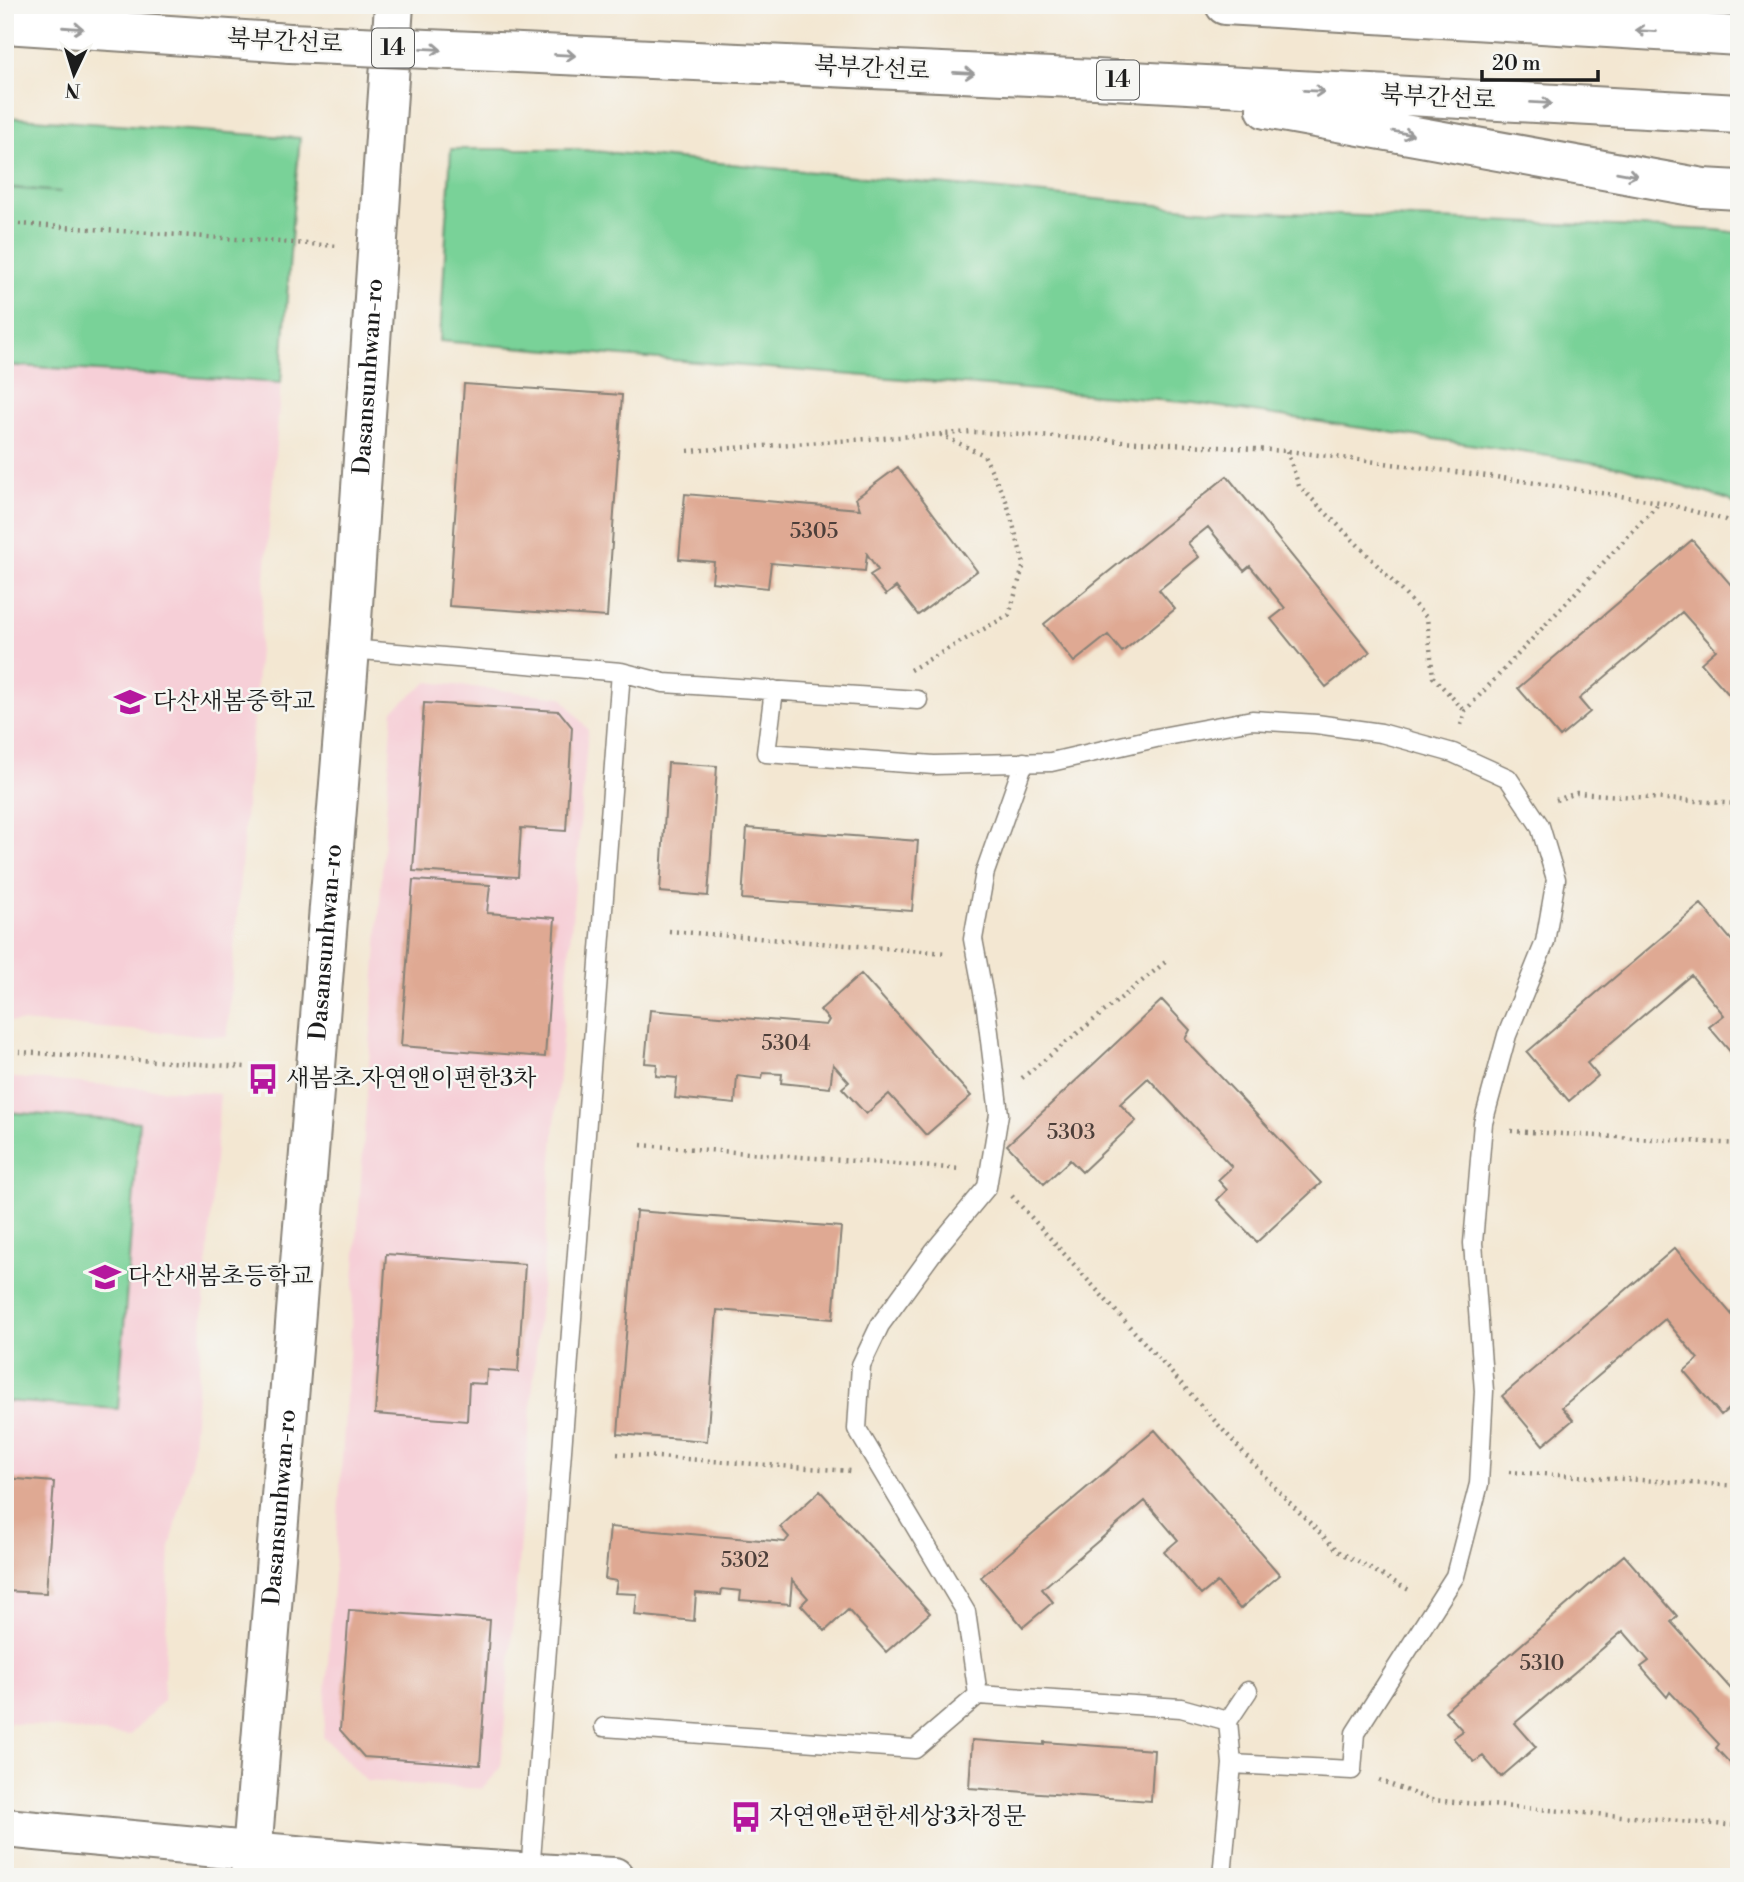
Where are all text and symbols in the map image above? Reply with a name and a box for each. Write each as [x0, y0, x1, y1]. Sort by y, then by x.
one-way arrow [62, 22, 84, 35]
street label: 북부간선로 [226, 24, 344, 60]
one-way arrow [1635, 24, 1658, 37]
road number: 14 [372, 28, 414, 68]
north arrow [38, 38, 108, 108]
scale bar [1482, 38, 1597, 82]
one-way arrow [419, 43, 442, 56]
one-way arrow [554, 49, 577, 62]
street label: 북부간선로 [813, 51, 931, 87]
text: 20 m [1492, 51, 1541, 77]
road number: 14 [1097, 60, 1139, 100]
one-way arrow [952, 67, 975, 80]
text: N [65, 77, 81, 102]
street label: 북부간선로 [1379, 80, 1497, 116]
one-way arrow [1302, 85, 1324, 98]
one-way arrow [1529, 97, 1552, 110]
one-way arrow [1391, 127, 1414, 140]
one-way arrow [1615, 168, 1638, 182]
street label: Dasansunhwan-ro [347, 278, 390, 476]
house number: 5305 [790, 519, 838, 545]
school or university icon: 다산새봄중학교 [113, 685, 147, 719]
place label: 다산새봄중학교 [153, 687, 315, 717]
street label: Dasansunhwan-ro [303, 843, 349, 1041]
house number: 5304 [761, 1031, 811, 1057]
bus stop icon: 새봄초.자연앤이편한3차 [246, 1062, 280, 1096]
place label: 새봄초.자연앤이편한3차 [286, 1064, 537, 1094]
house number: 5303 [1047, 1120, 1095, 1146]
school or university icon: 다산새봄초등학교 [88, 1260, 122, 1294]
place label: 다산새봄초등학교 [128, 1262, 313, 1292]
street label: Dasansunhwan-ro [257, 1408, 303, 1606]
house number: 5302 [721, 1548, 769, 1574]
house number: 5310 [1520, 1651, 1564, 1677]
bus stop icon: 자연앤e편한세상3차정문 [729, 1800, 763, 1834]
place label: 자연앤e편한세상3차정문 [769, 1802, 1026, 1832]

